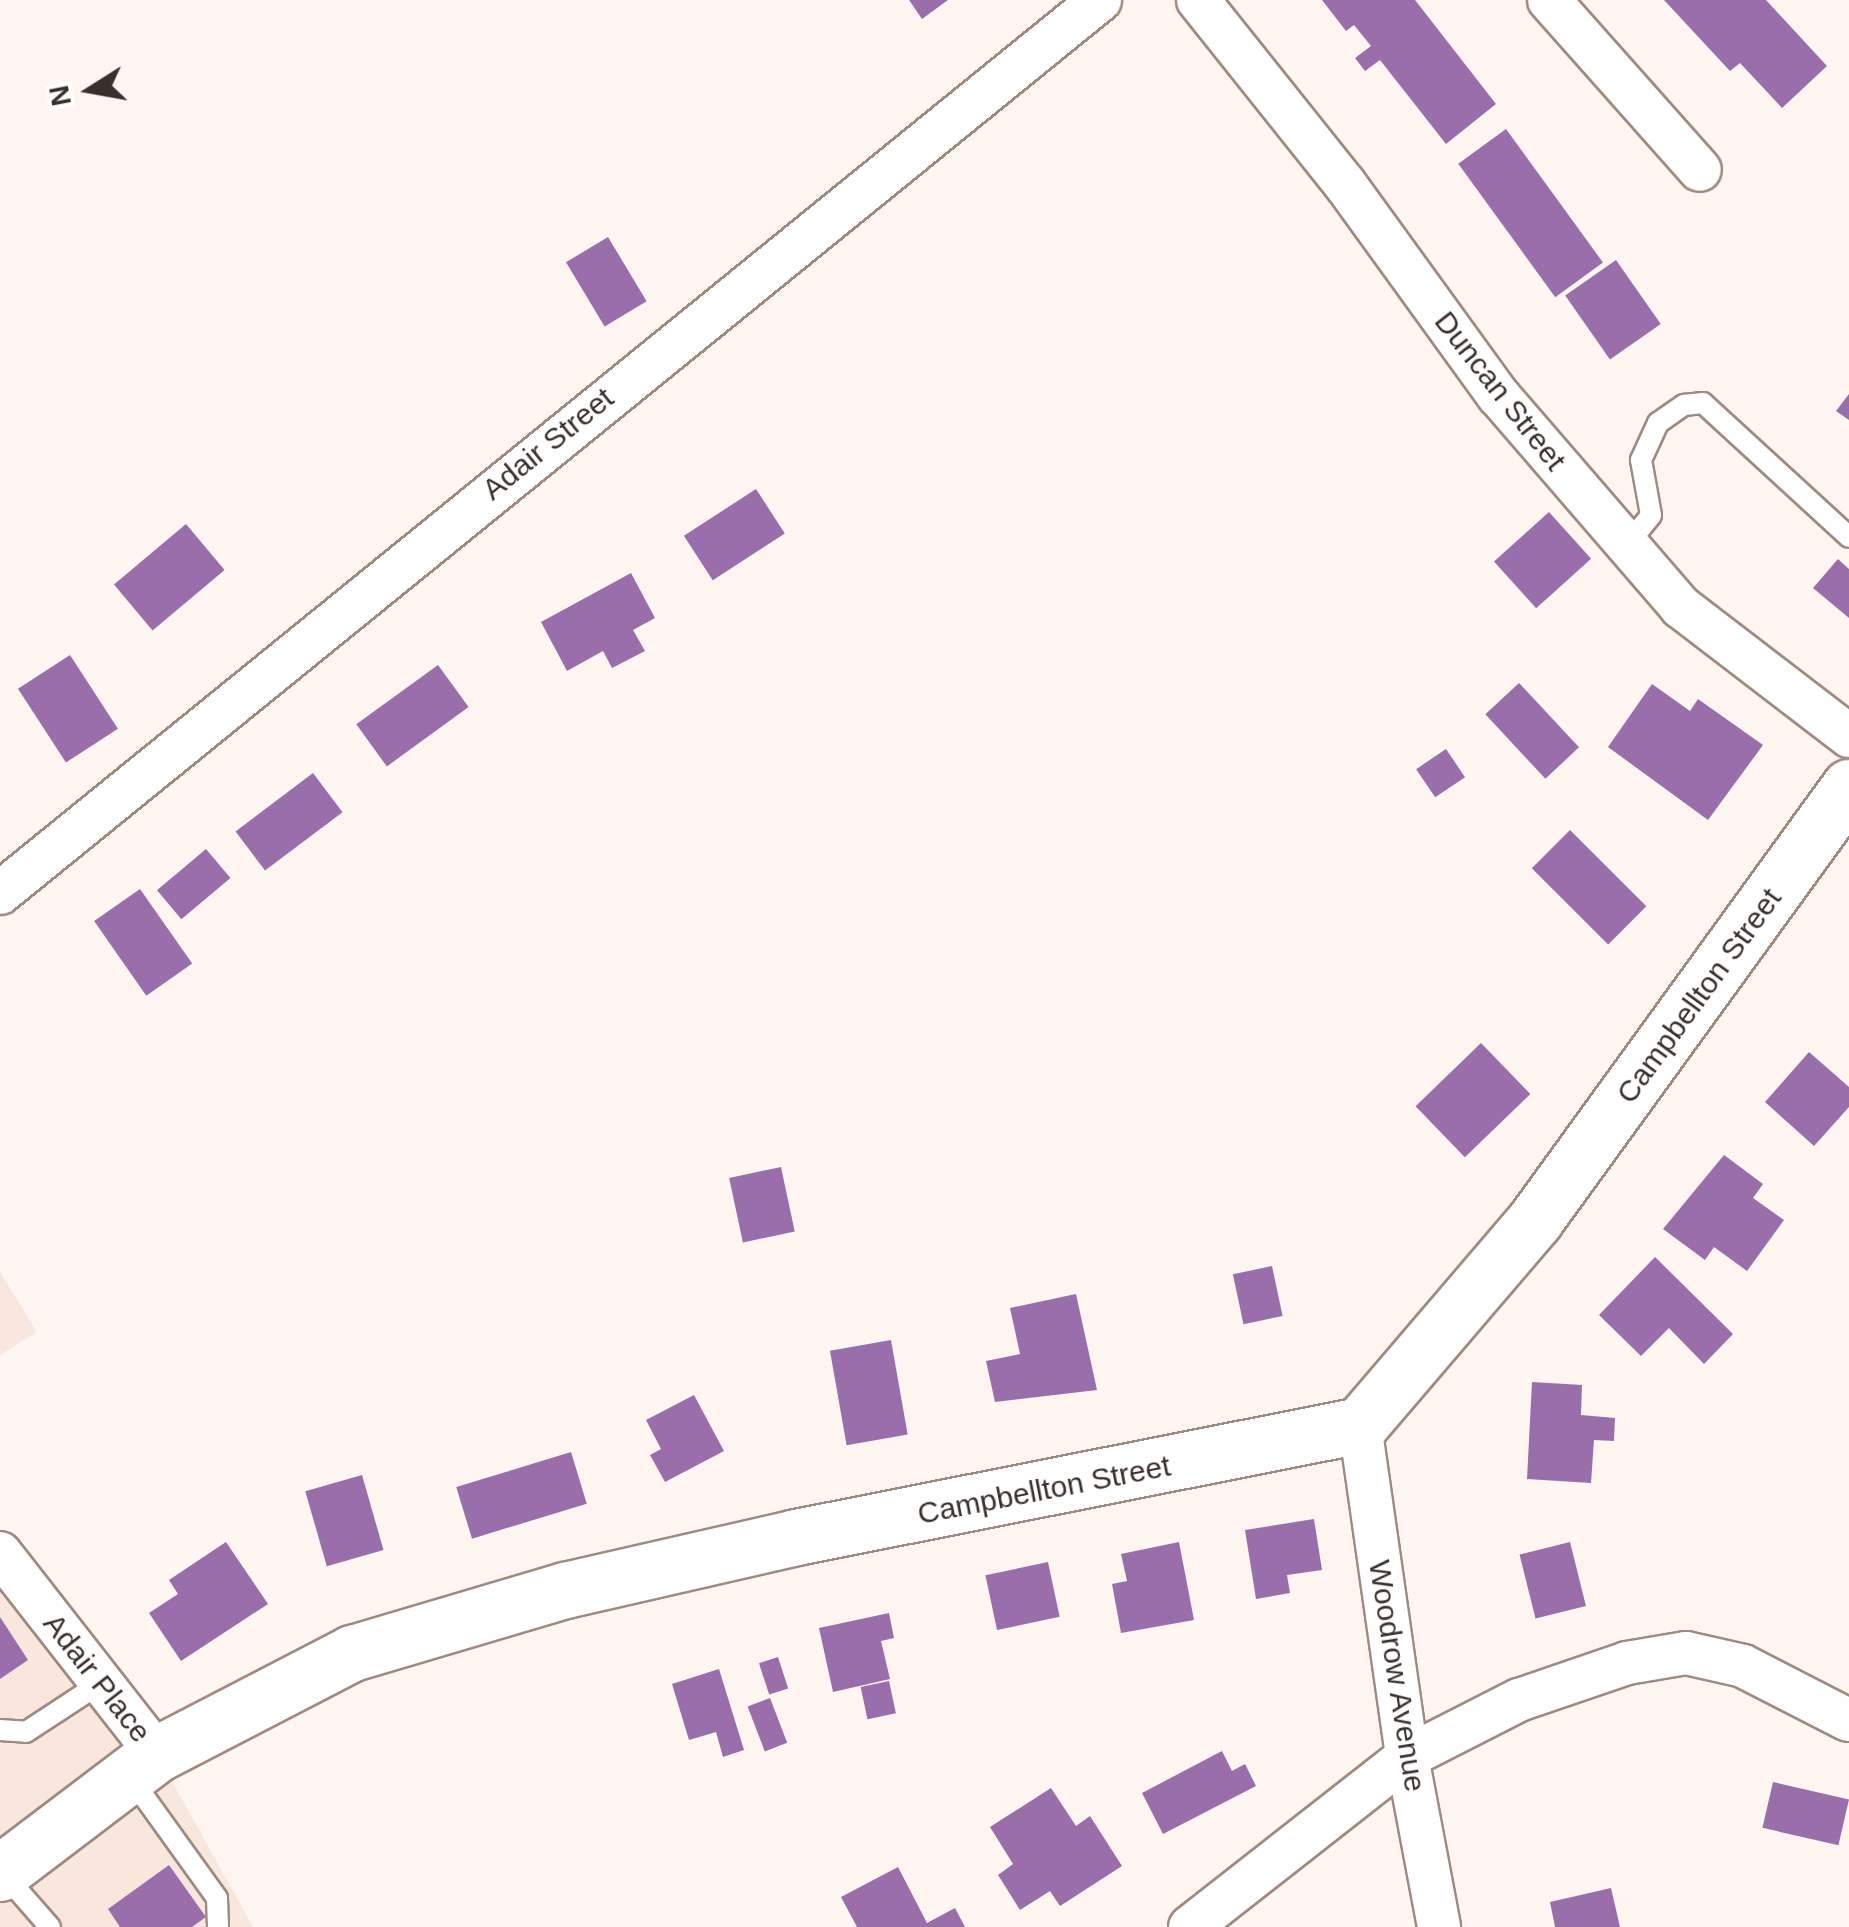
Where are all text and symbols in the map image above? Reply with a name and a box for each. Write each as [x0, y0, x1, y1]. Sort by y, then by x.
north arrow [40, 40, 140, 140]
text: N [43, 83, 77, 109]
street label: Duncan Street [1427, 304, 1573, 478]
street label: Adair Street [475, 380, 621, 508]
street label: Campbellton Street [1609, 882, 1789, 1110]
street label: Campbellton Street [915, 1448, 1173, 1532]
street label: Woodrow Avenue [1361, 1557, 1433, 1795]
street label: Adair Place [36, 1606, 158, 1750]

